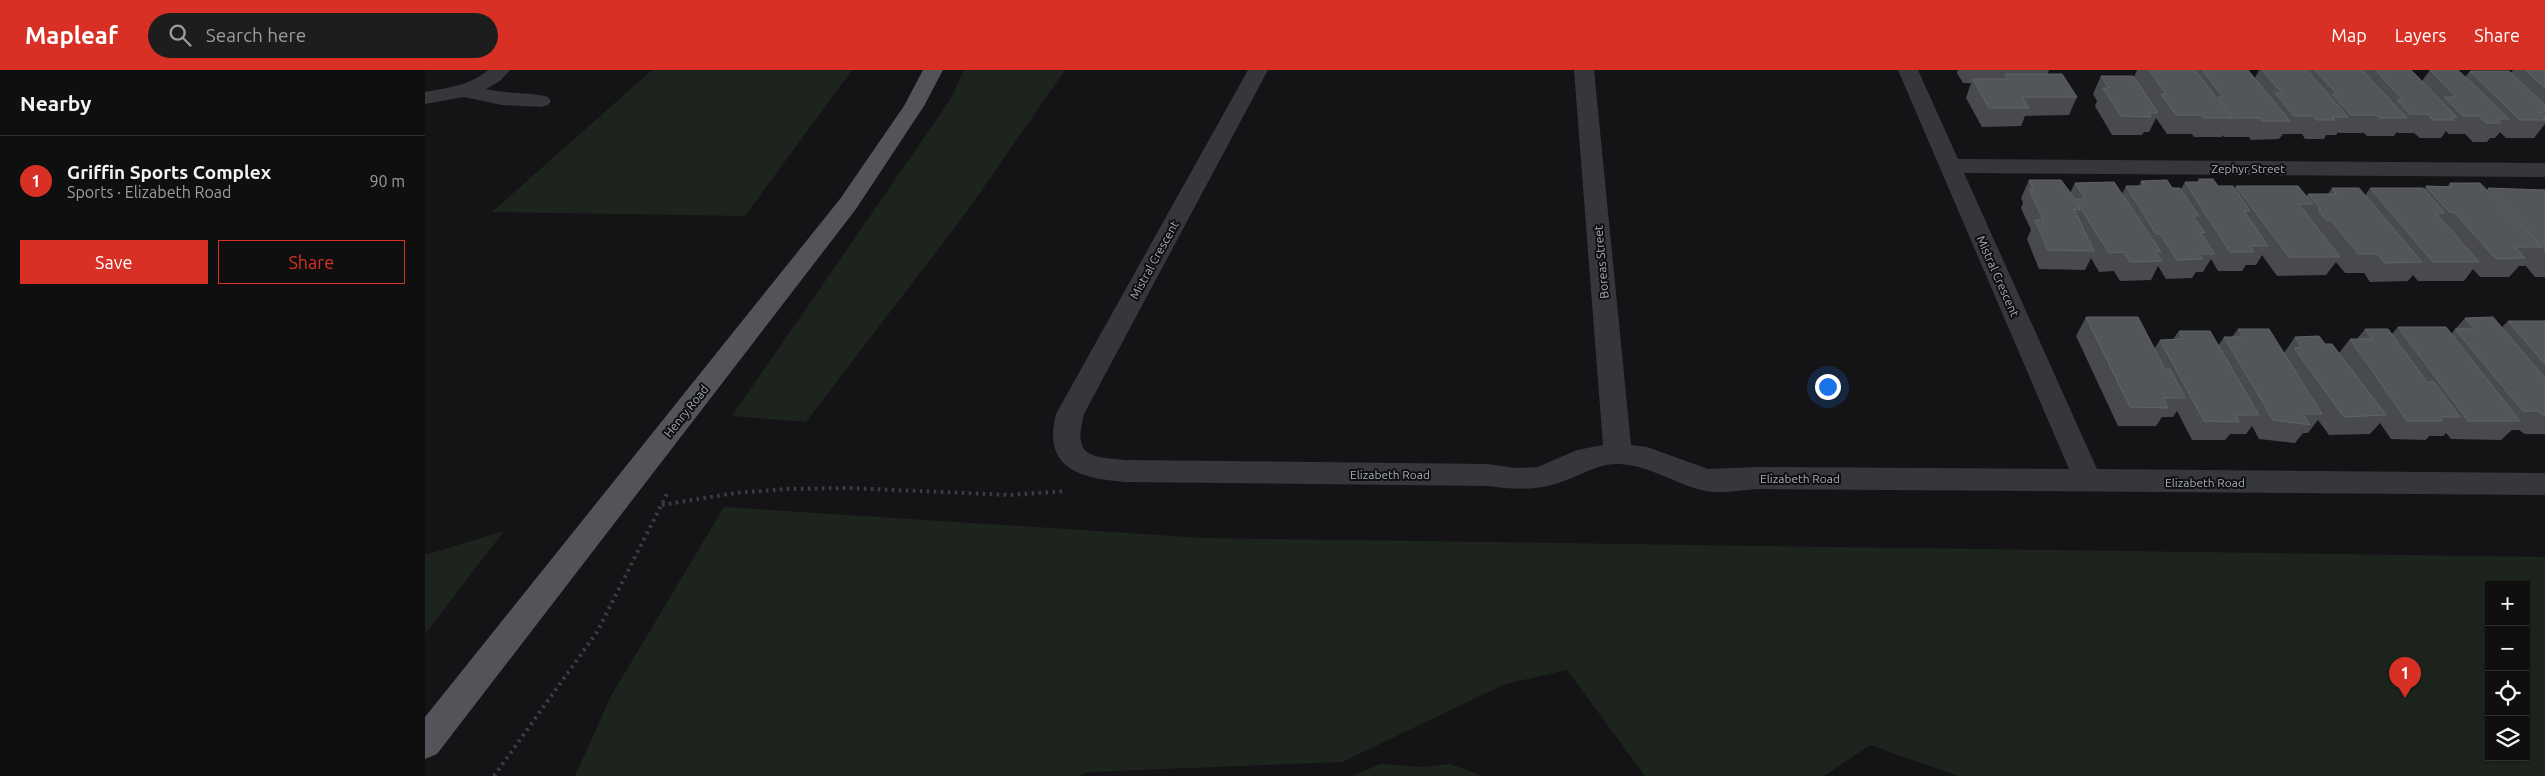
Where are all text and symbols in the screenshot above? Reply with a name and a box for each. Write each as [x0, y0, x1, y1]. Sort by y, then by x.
search box [148, 13, 498, 58]
icon: search [166, 21, 194, 49]
text: Mapleaf [25, 22, 118, 49]
text: Search here [206, 24, 306, 46]
text: Map [2331, 25, 2367, 45]
text: Layers [2395, 25, 2446, 45]
text: Share [2474, 25, 2520, 45]
text: Nearby [20, 91, 91, 115]
text: Griffin Sports Complex [67, 161, 271, 183]
street label: Zephyr Street [2211, 162, 2285, 175]
text: 1 [31, 172, 41, 190]
text: 90 m [369, 172, 405, 190]
text: Sports · Elizabeth Road [67, 183, 231, 201]
street label: Mistral Crescent [1127, 218, 1181, 301]
street label: Boreas Street [1591, 225, 1611, 299]
street label: Mistral Crescent [1974, 233, 2022, 319]
button: Save [20, 240, 208, 284]
button: Share [218, 240, 405, 284]
your location [1815, 374, 1841, 400]
street label: Henry Road [661, 382, 711, 440]
street label: Elizabeth Road [1350, 468, 1430, 481]
street label: Elizabeth Road [1760, 472, 1840, 485]
street label: Elizabeth Road [2165, 476, 2245, 489]
map controls [2485, 581, 2530, 761]
button: + [2485, 581, 2530, 626]
button: − [2485, 626, 2530, 671]
pin: 1 [2389, 657, 2421, 698]
button: locate [2485, 671, 2530, 716]
button: layers [2485, 716, 2530, 761]

